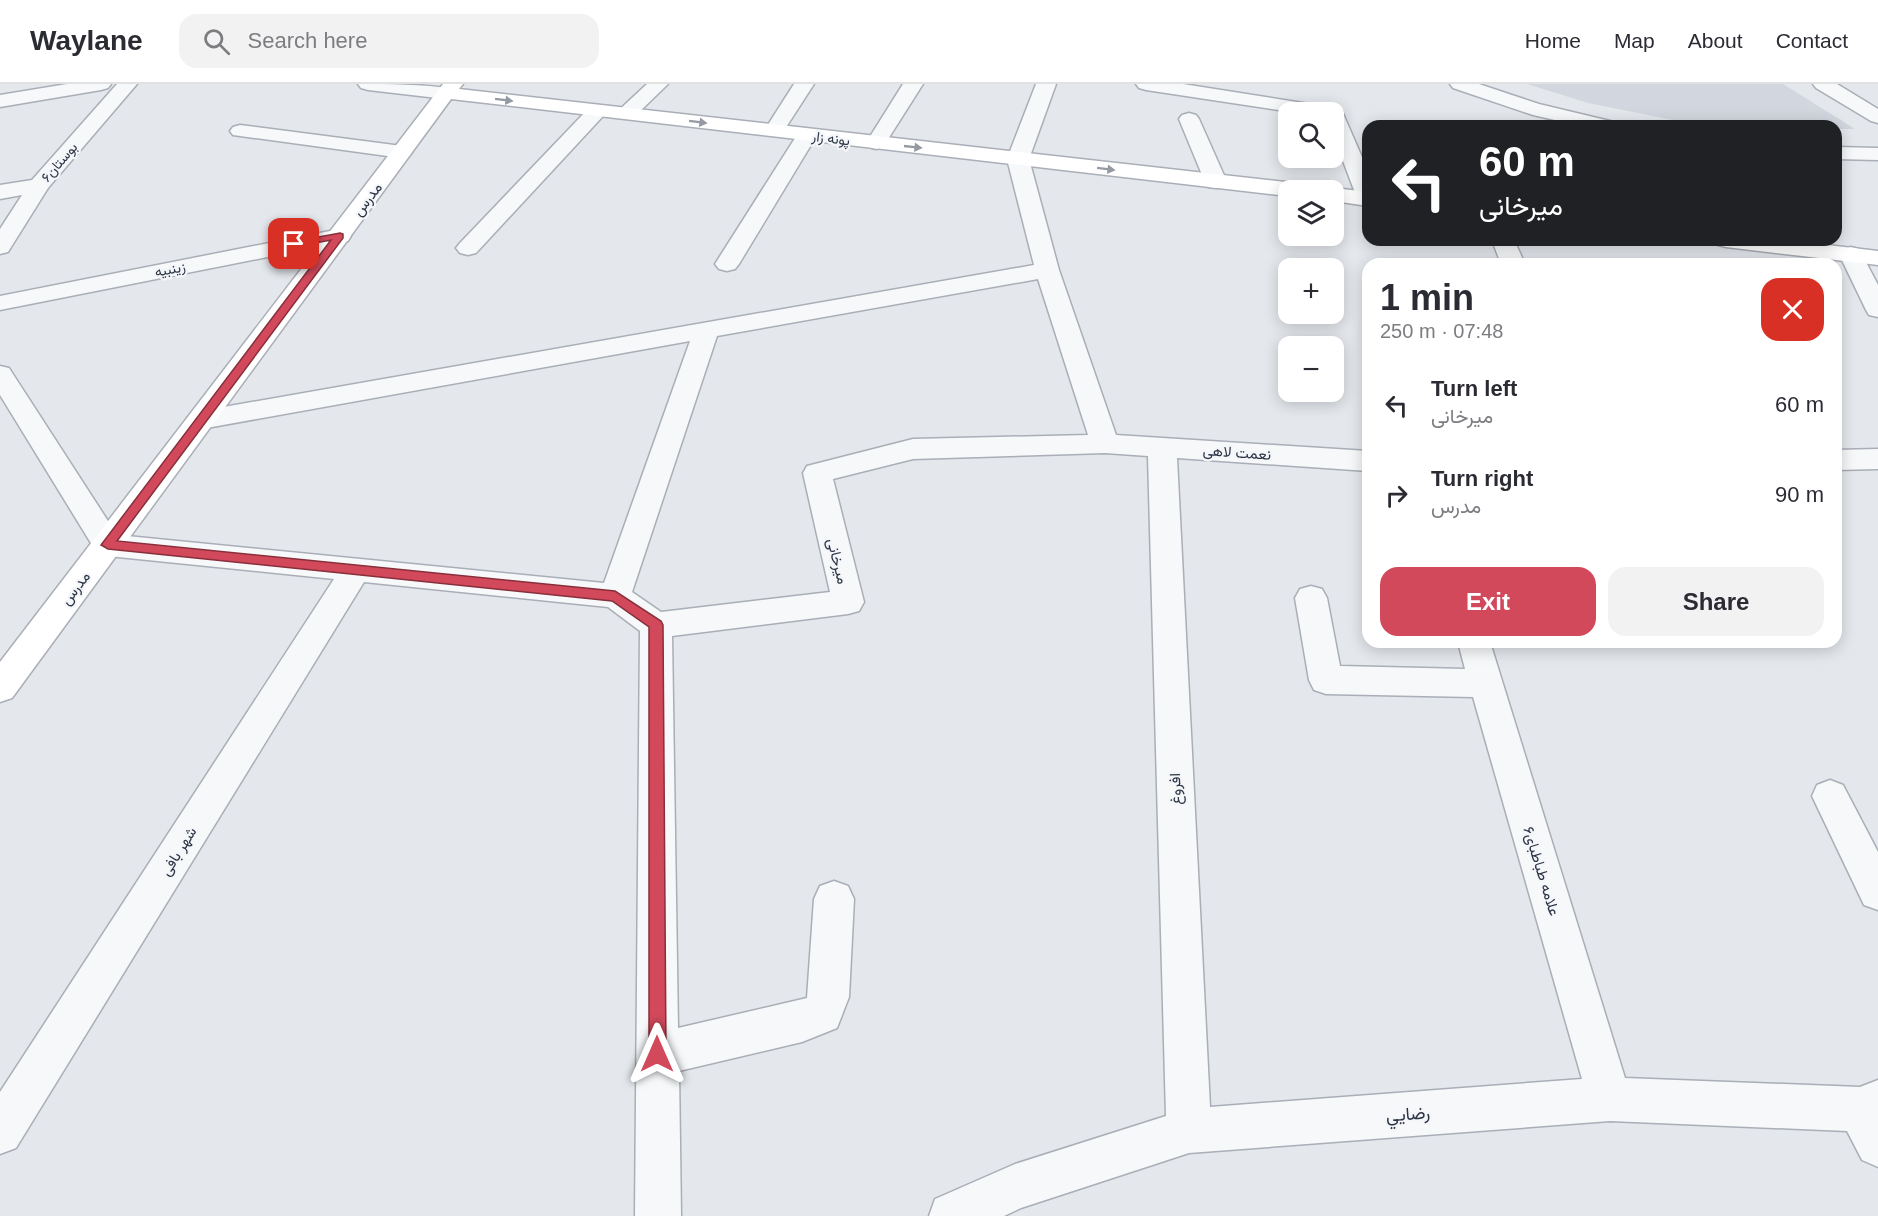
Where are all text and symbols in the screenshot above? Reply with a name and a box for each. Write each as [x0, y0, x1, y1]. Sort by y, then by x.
search box [179, 14, 599, 68]
text: Waylane [30, 25, 143, 56]
icon: search [200, 25, 233, 58]
text: Search here [248, 28, 367, 53]
text: Home [1525, 29, 1581, 52]
text: Map [1614, 29, 1655, 52]
text: About [1688, 29, 1743, 52]
text: Contact [1776, 29, 1848, 52]
one-way arrow [495, 95, 514, 105]
map controls [1278, 102, 1344, 402]
button: search [1278, 102, 1344, 168]
one-way arrow [689, 118, 708, 127]
street label: پونه زار [810, 128, 851, 150]
text: 60 m [1479, 138, 1575, 185]
street label: بوستان۶ [38, 139, 81, 186]
one-way arrow [903, 142, 922, 152]
icon: left [1380, 144, 1458, 222]
one-way arrow [1097, 164, 1116, 174]
street label: مدرس [349, 179, 387, 220]
button: layers [1278, 180, 1344, 246]
text: میرخانی [1479, 191, 1563, 221]
pin [268, 218, 319, 269]
icon: arrive [277, 227, 310, 260]
street label: زینبیه [153, 258, 187, 281]
button: + [1278, 258, 1344, 324]
text: 1 min [1380, 277, 1474, 318]
button: close [1761, 278, 1824, 341]
text: 250 m · 07:48 [1380, 320, 1503, 342]
button: − [1278, 336, 1344, 402]
text: Turn left [1431, 376, 1517, 401]
icon: left [1380, 389, 1413, 422]
text: 60 m [1775, 392, 1824, 417]
text: میرخانی [1431, 405, 1493, 427]
street label: نعمت لاهی [1202, 441, 1272, 465]
text: Turn right [1431, 466, 1533, 491]
icon: right [1380, 479, 1413, 512]
text: 90 m [1775, 482, 1824, 507]
text: مدرس [1431, 495, 1481, 517]
street label: میرخانی [822, 536, 852, 586]
button: Exit [1380, 567, 1596, 636]
button: Share [1608, 567, 1824, 636]
street label: مدرس [57, 568, 95, 609]
street label: افروغ [1166, 773, 1187, 805]
street label: شهر بافی [156, 823, 201, 880]
street label: علامه طباطبای۶ [1518, 824, 1564, 918]
position arrow [625, 1022, 689, 1086]
street label: رضایي [1385, 1102, 1431, 1131]

